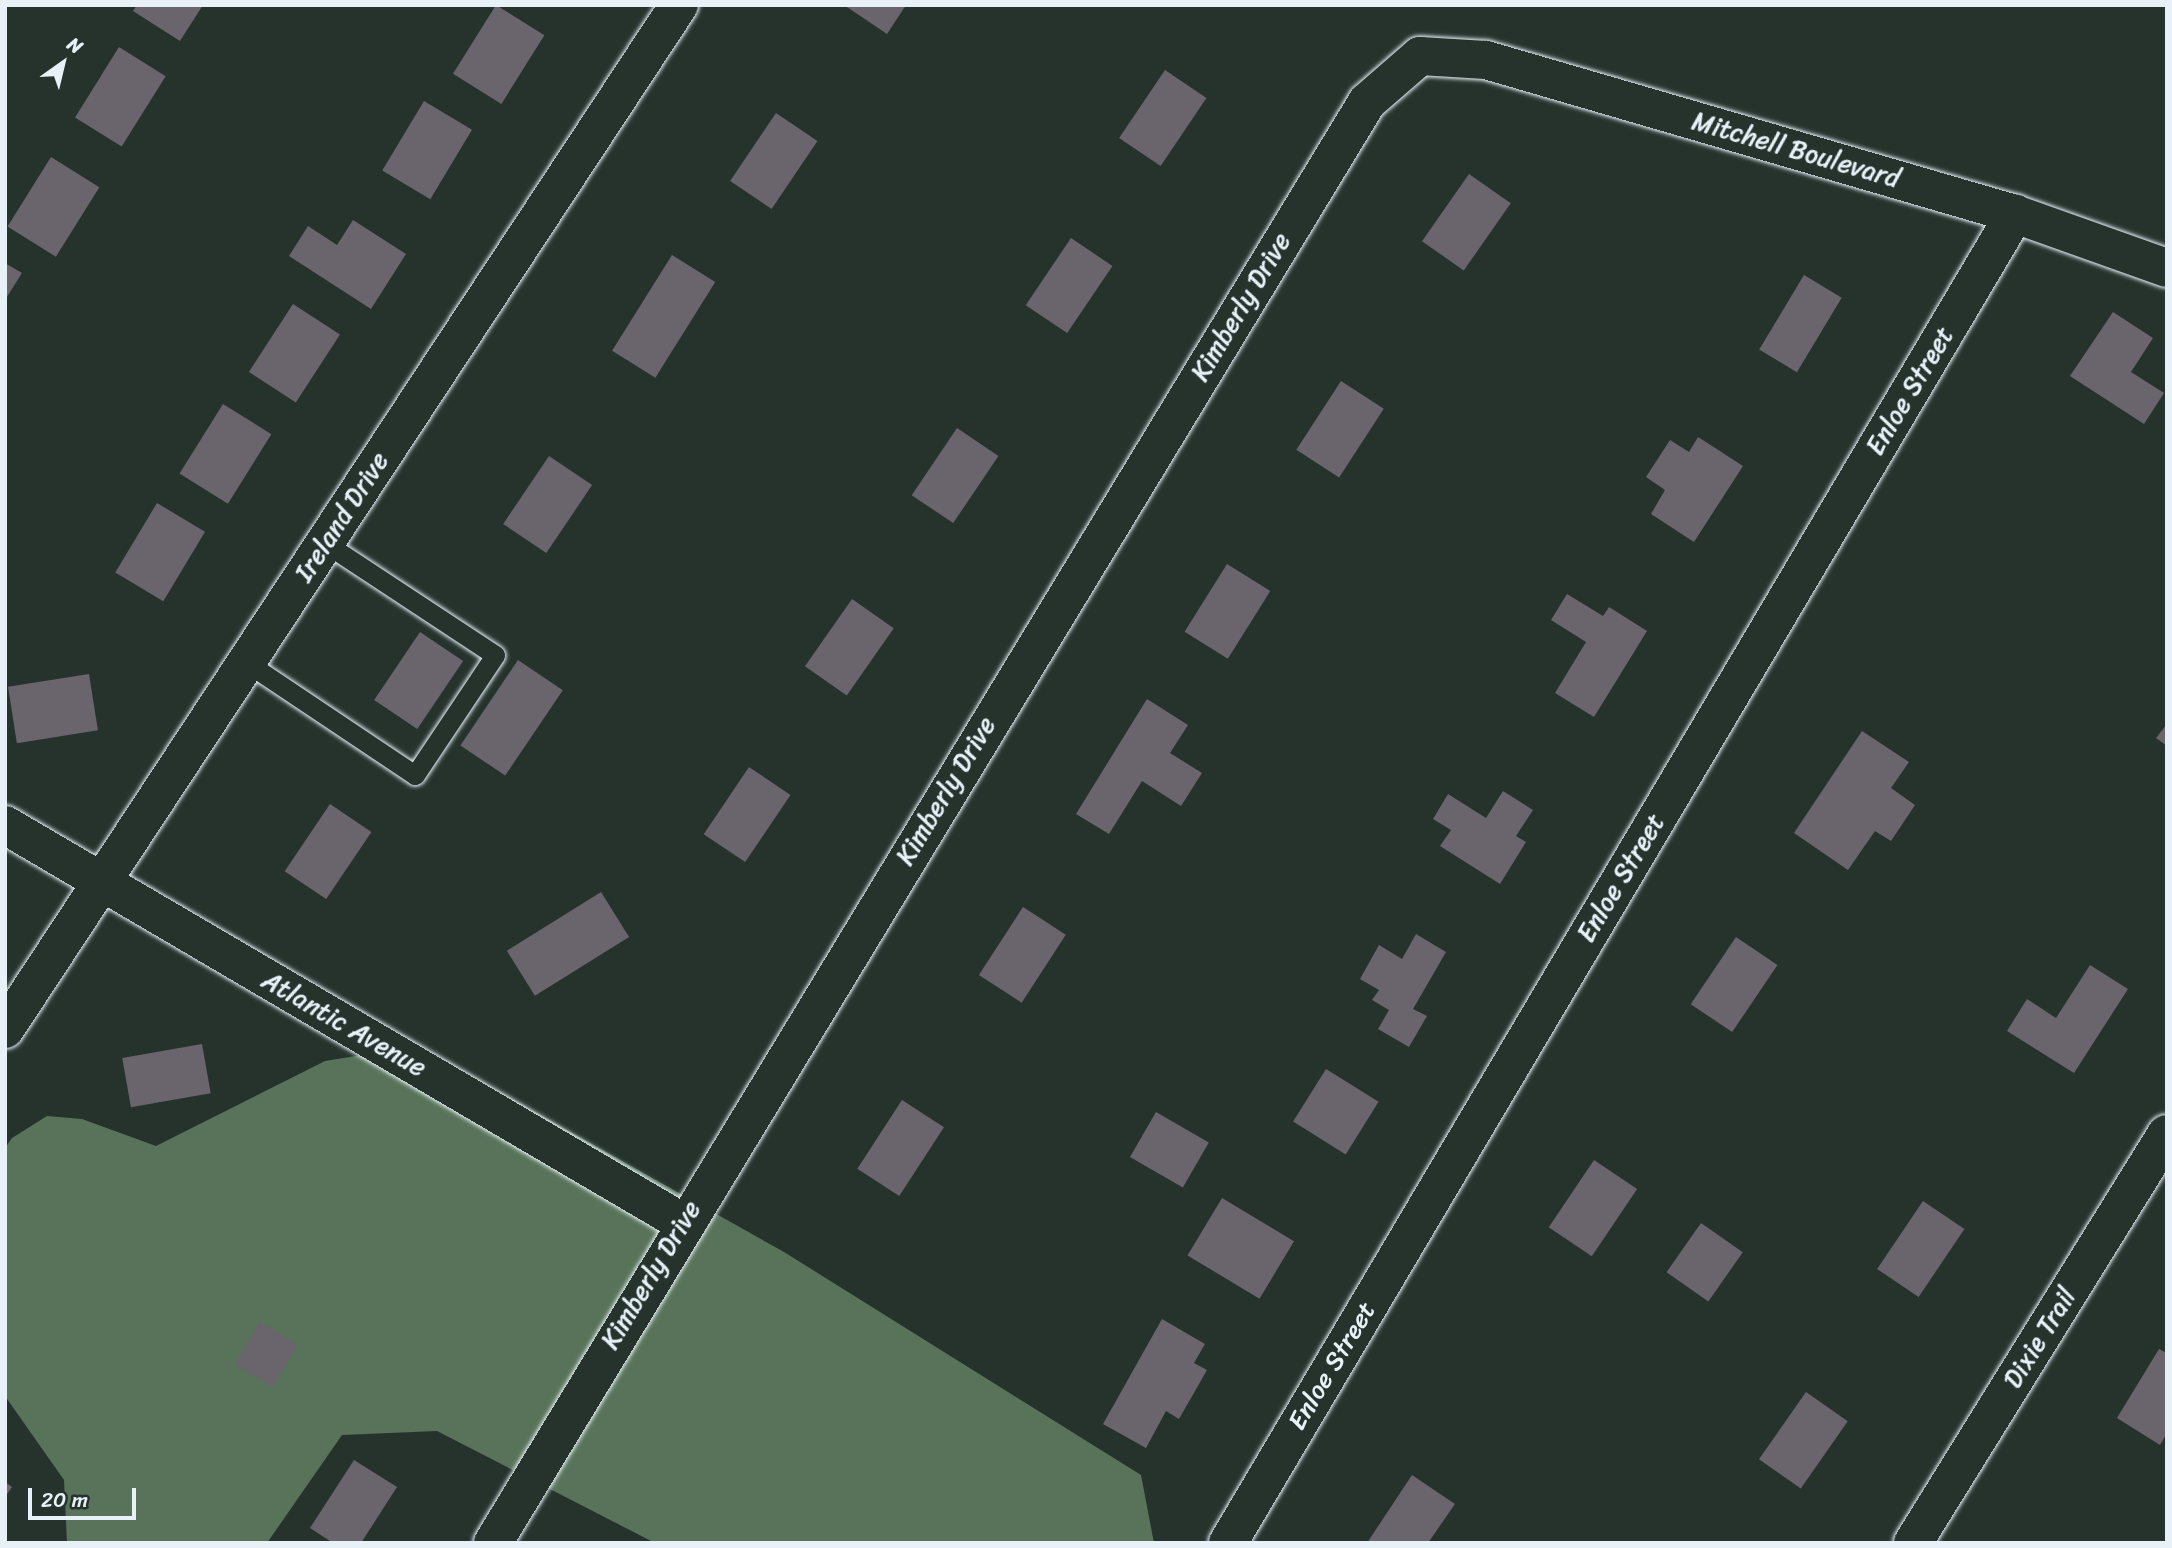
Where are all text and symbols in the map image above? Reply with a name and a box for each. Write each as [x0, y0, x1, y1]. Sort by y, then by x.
north arrow [28, 28, 98, 98]
text: N [60, 28, 90, 63]
street label: Mitchell Boulevard [1689, 105, 1903, 195]
street label: Kimberly Drive [1185, 227, 1297, 387]
street label: Enloe Street [1859, 321, 1961, 461]
street label: Ireland Drive [289, 446, 395, 588]
street label: Kimberly Drive [890, 711, 1002, 871]
street label: Enloe Street [1570, 808, 1672, 948]
street label: Atlantic Avenue [256, 964, 432, 1084]
street label: Kimberly Drive [595, 1195, 707, 1355]
street label: Dixie Trail [1997, 1282, 2083, 1394]
street label: Enloe Street [1281, 1296, 1383, 1436]
scale bar [32, 1474, 140, 1518]
text: 20 m [41, 1481, 88, 1519]

